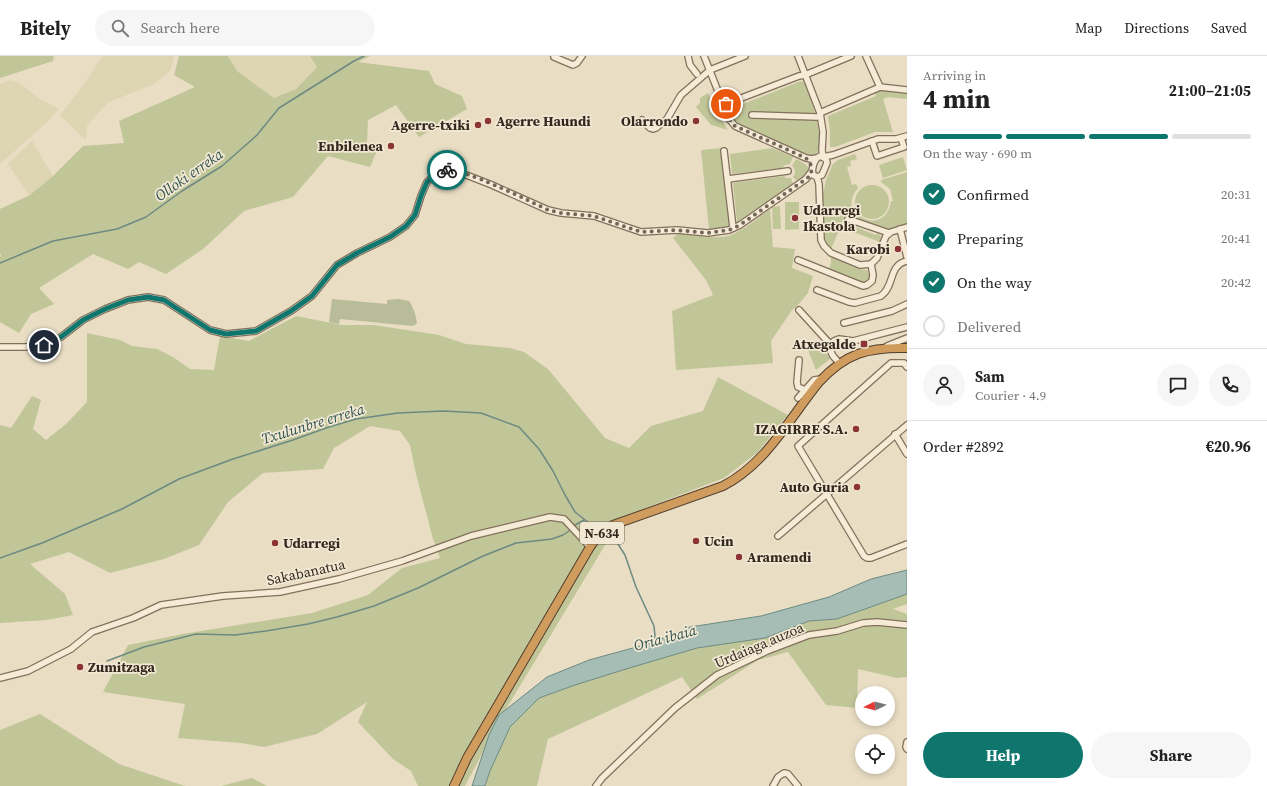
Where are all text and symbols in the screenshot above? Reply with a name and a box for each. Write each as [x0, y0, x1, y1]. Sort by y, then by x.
search box [95, 10, 375, 46]
text: Bitely [20, 15, 71, 41]
icon: search [109, 17, 131, 39]
text: Search here [141, 17, 220, 38]
text: Map [1075, 18, 1102, 38]
text: Directions [1124, 18, 1189, 38]
text: Saved [1211, 18, 1247, 38]
text: Arriving in [923, 67, 986, 84]
text: 21:00–21:05 [1169, 80, 1251, 101]
text: 4 min [923, 81, 990, 117]
pin [709, 87, 743, 121]
icon: bag [715, 93, 737, 115]
place label: Agerre Haundi [496, 111, 591, 131]
place label: Olarrondo [621, 111, 688, 131]
place label: Agerre-txiki [391, 115, 471, 135]
marker: Agerre Haundi [483, 116, 493, 126]
marker: Olarrondo [691, 116, 701, 126]
marker: Agerre-txiki [473, 120, 483, 130]
place label: Enbilenea [318, 136, 384, 156]
marker: Enbilenea [386, 141, 396, 151]
water label: Olloki erreka [150, 143, 227, 206]
text: On the way · 690 m [923, 145, 1032, 162]
courier [427, 150, 467, 190]
icon: bike [436, 159, 458, 181]
icon: check [923, 183, 945, 205]
text: Confirmed [957, 184, 1029, 205]
text: 20:31 [1221, 186, 1251, 203]
place label: Udarregi Ikastola [803, 200, 861, 236]
marker: Udarregi Ikastola [790, 213, 800, 223]
icon: check [923, 227, 945, 249]
text: Preparing [957, 228, 1023, 249]
text: 20:41 [1221, 230, 1251, 247]
place label: Karobi [846, 239, 891, 259]
marker: Karobi [893, 244, 903, 254]
icon: check [923, 271, 945, 293]
text: On the way [957, 272, 1032, 293]
text: 20:42 [1221, 274, 1251, 291]
text: Delivered [957, 316, 1021, 337]
pin [27, 328, 61, 362]
icon: home [33, 334, 55, 356]
place label: Atxegalde [792, 334, 856, 354]
marker: Atxegalde [859, 339, 869, 349]
button: person [923, 364, 965, 406]
button: chat [1157, 364, 1199, 406]
button: phone [1209, 364, 1251, 406]
text: Sam [975, 366, 1005, 387]
text: Courier · 4.9 [975, 387, 1046, 404]
water label: Txulunbre erreka [259, 398, 367, 449]
place label: IZAGIRRE S.A. [755, 419, 848, 439]
marker: IZAGIRRE S.A. [851, 424, 861, 434]
text: Order #2892 [923, 436, 1004, 457]
text: €20.96 [1206, 436, 1251, 457]
place label: Auto Guria [779, 477, 850, 497]
marker: Auto Guria [852, 482, 862, 492]
road number: N-634 [580, 522, 624, 544]
place label: Ucin [704, 531, 734, 551]
place label: Udarregi [283, 533, 341, 553]
marker: Ucin [691, 536, 701, 546]
marker: Udarregi [270, 538, 280, 548]
place label: Aramendi [747, 547, 812, 567]
marker: Aramendi [734, 552, 744, 562]
street label: Sakabanatua [265, 554, 348, 590]
street label: Urdaiaga auzoa [711, 617, 808, 673]
water label: Oria ibaia [631, 619, 699, 656]
place label: Zumitzaga [88, 657, 156, 677]
marker: Zumitzaga [75, 662, 85, 672]
north arrow [855, 686, 895, 726]
map controls [855, 686, 895, 774]
button: Help [923, 732, 1083, 778]
button: Share [1091, 732, 1251, 778]
button: locate [855, 734, 895, 774]

